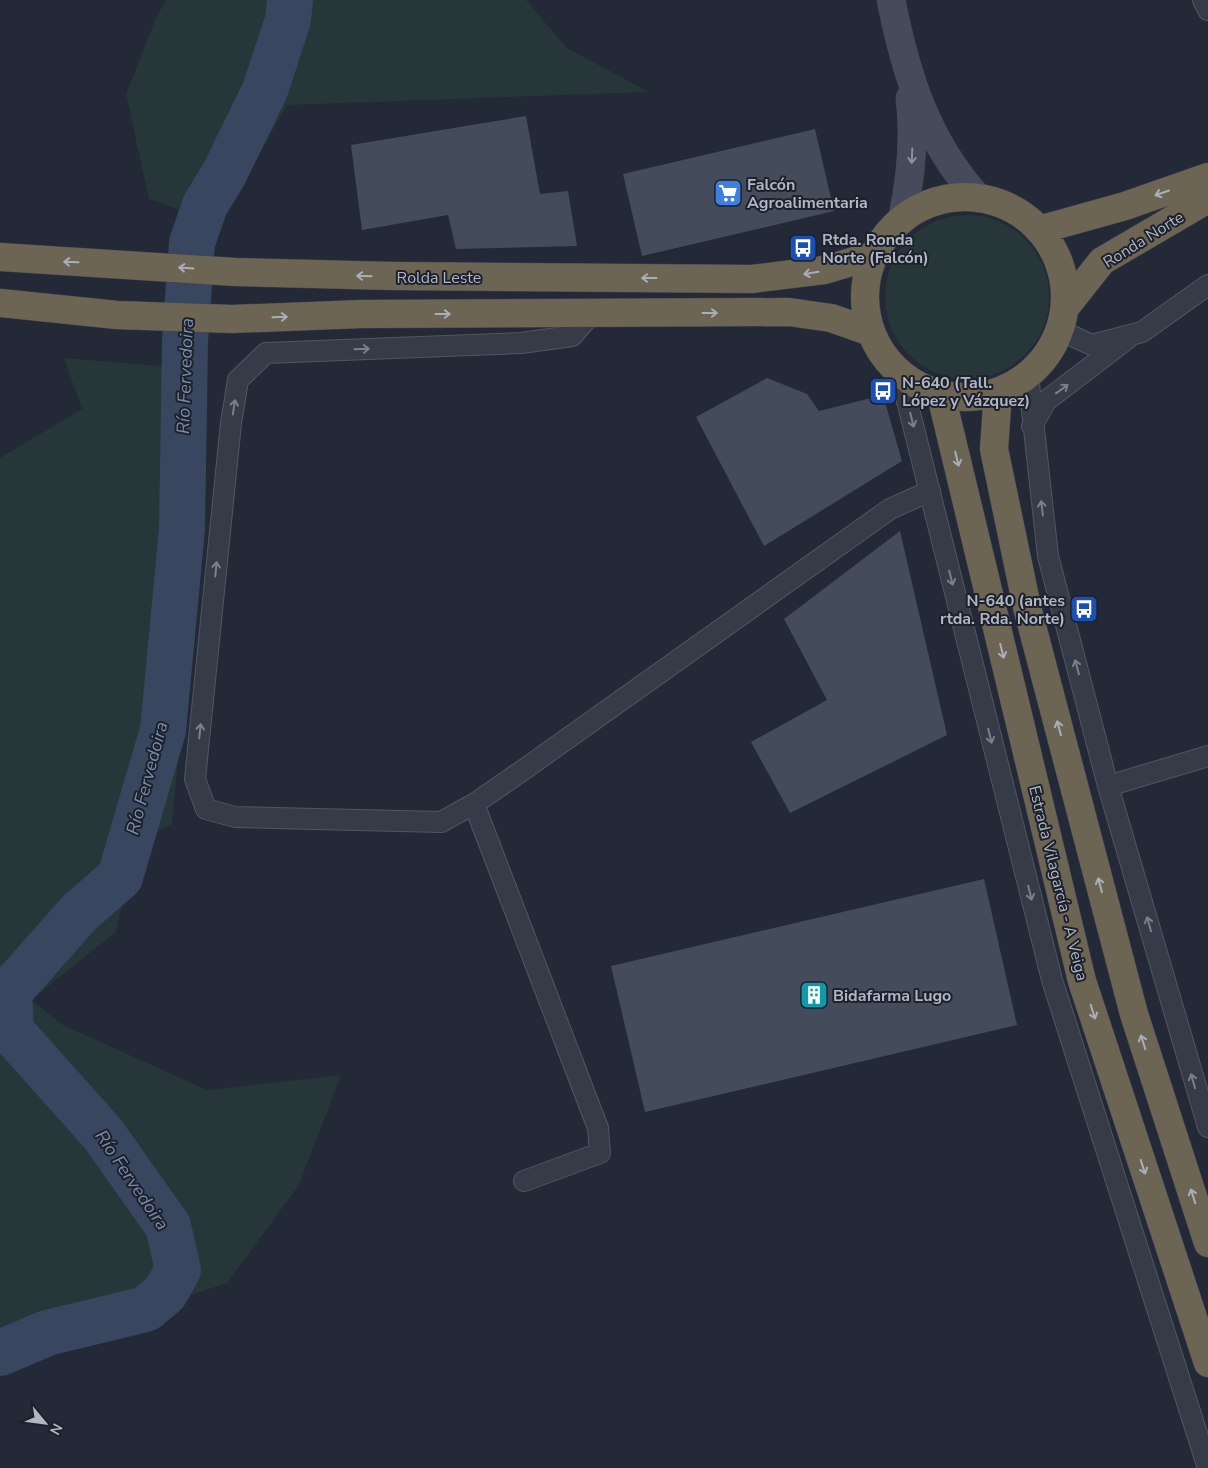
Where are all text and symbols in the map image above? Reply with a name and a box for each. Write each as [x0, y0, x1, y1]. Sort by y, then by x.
one-way arrow [907, 147, 917, 163]
place label: Falcón Agroalimentaria [747, 174, 868, 214]
supermarket icon: Falcón Agroalimentaria [713, 178, 743, 208]
one-way arrow [1155, 189, 1170, 198]
street label: Ronda Norte [1099, 206, 1188, 273]
place label: Rtda. Ronda Norte (Falcón) [822, 229, 929, 269]
bus stop icon: Rtda. Ronda Norte (Falcón) [788, 233, 818, 263]
one-way arrow [63, 257, 79, 266]
one-way arrow [178, 264, 194, 273]
street label: Rolda Leste [397, 267, 481, 289]
one-way arrow [804, 268, 820, 278]
one-way arrow [357, 271, 373, 280]
one-way arrow [641, 273, 658, 283]
one-way arrow [702, 308, 718, 318]
one-way arrow [434, 309, 450, 319]
one-way arrow [272, 312, 288, 322]
water label: Río Fervedoira [171, 318, 199, 434]
one-way arrow [354, 345, 370, 354]
place label: N-640 (Tall. López y Vázquez) [902, 372, 1030, 412]
bus stop icon: N-640 (Tall. López y Vázquez) [868, 376, 898, 406]
one-way arrow [1055, 384, 1069, 394]
one-way arrow [229, 400, 239, 416]
one-way arrow [908, 412, 917, 428]
one-way arrow [953, 450, 962, 466]
one-way arrow [1037, 501, 1047, 517]
one-way arrow [212, 561, 221, 577]
one-way arrow [947, 570, 956, 586]
place label: N-640 (antes rtda. Rda. Norte) [940, 590, 1065, 630]
bus stop icon: N-640 (antes rtda. Rda. Norte) [1069, 594, 1099, 624]
one-way arrow [998, 643, 1007, 659]
one-way arrow [1071, 659, 1081, 675]
water label: Río Fervedoira [120, 719, 174, 837]
one-way arrow [1054, 720, 1063, 736]
one-way arrow [195, 723, 205, 739]
one-way arrow [986, 727, 995, 743]
street label: Estrada Vilagarcía - A Veiga [1023, 783, 1093, 983]
one-way arrow [1095, 877, 1104, 893]
one-way arrow [1026, 885, 1035, 901]
one-way arrow [1143, 917, 1153, 933]
building icon: Bidafarma Lugo [799, 980, 829, 1010]
place label: Bidafarma Lugo [833, 985, 951, 1007]
one-way arrow [1088, 1004, 1098, 1020]
one-way arrow [1137, 1034, 1147, 1050]
one-way arrow [1188, 1073, 1198, 1089]
water label: Río Fervedoira [90, 1125, 174, 1235]
one-way arrow [1139, 1158, 1149, 1174]
one-way arrow [1188, 1189, 1197, 1205]
north arrow [20, 1398, 70, 1448]
text: N [45, 1420, 67, 1438]

